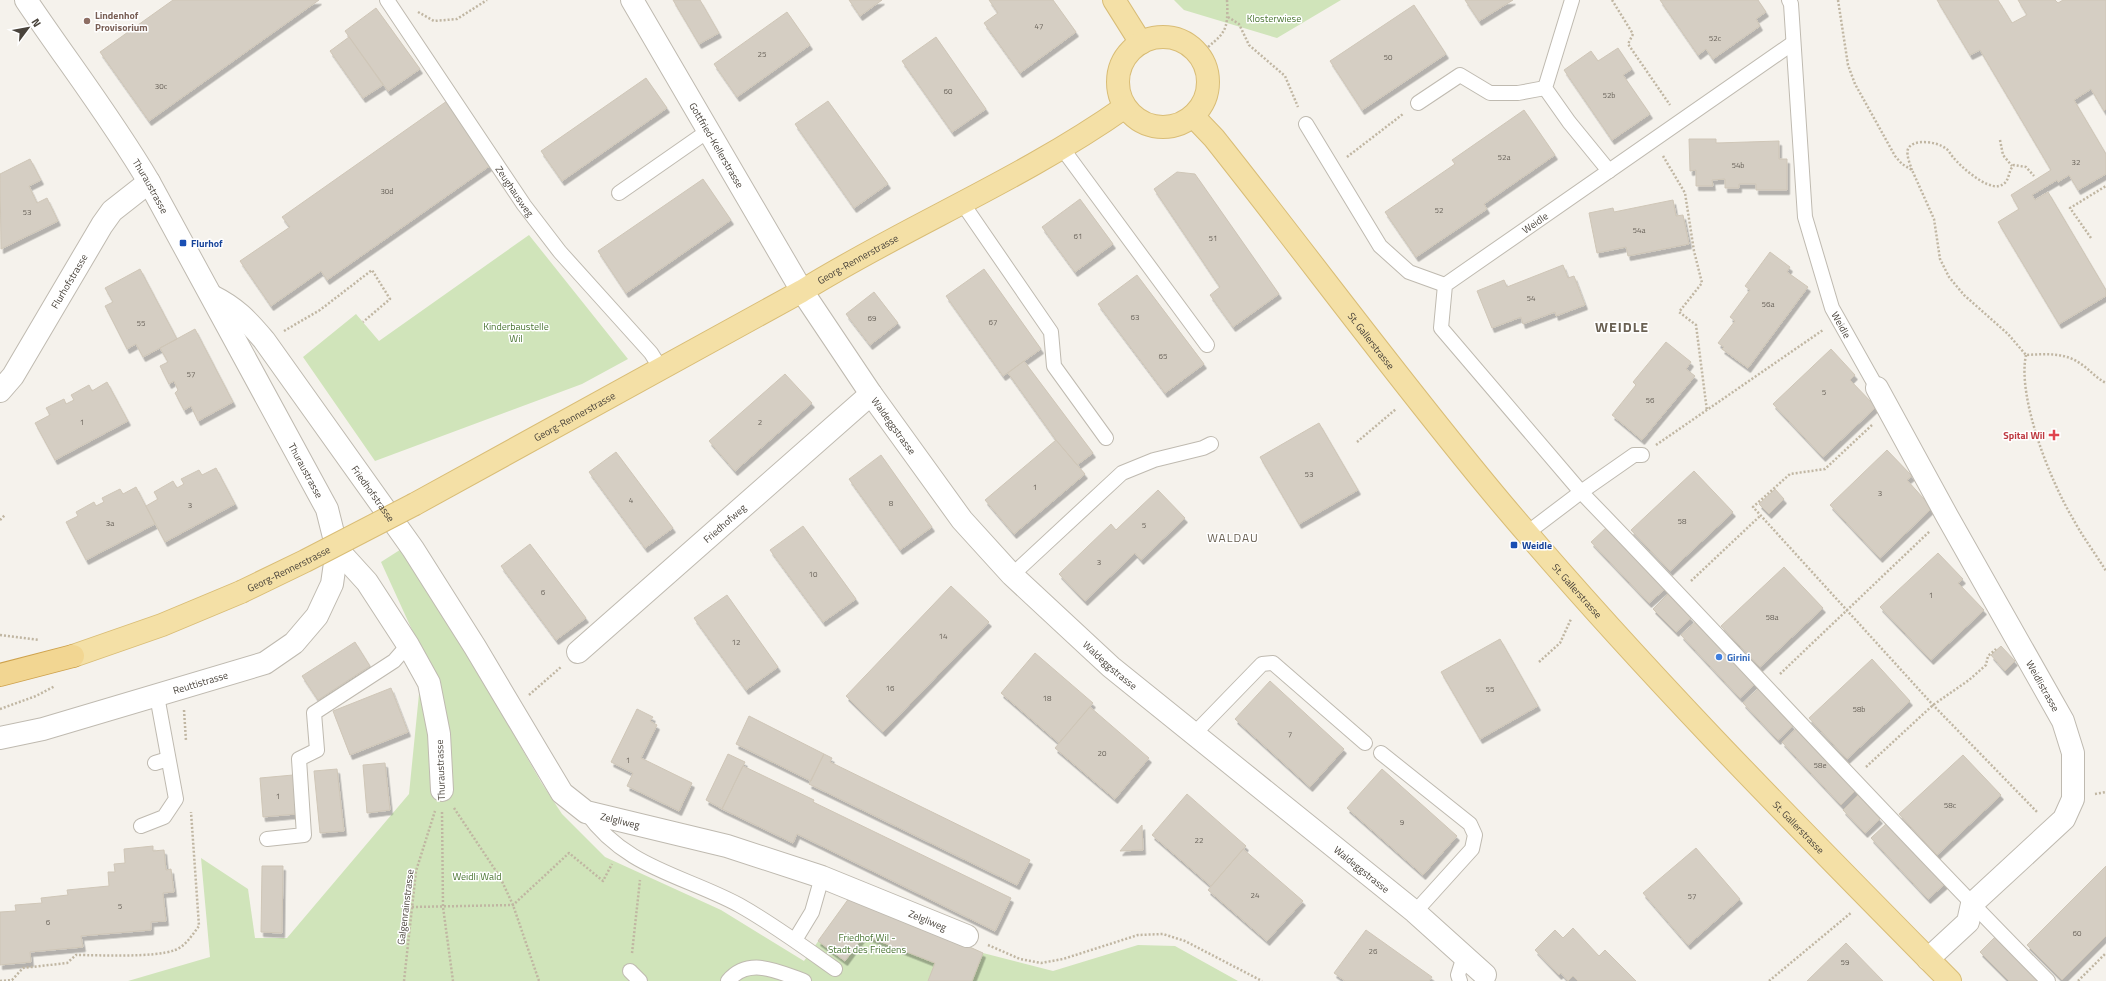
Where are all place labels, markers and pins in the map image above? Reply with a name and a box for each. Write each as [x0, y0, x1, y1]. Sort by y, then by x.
place label: Lindenhof Provisorium [95, 8, 148, 35]
marker: Lindenhof Provisorium [82, 16, 92, 26]
place label: Flurhof [191, 236, 223, 251]
marker: Flurhof [178, 238, 188, 248]
place label: Spital Wil [2003, 428, 2045, 443]
marker: Spital Wil [2048, 429, 2060, 441]
place label: Weidle [1522, 538, 1552, 553]
marker: Weidle [1509, 540, 1519, 550]
place label: Girini [1727, 650, 1750, 665]
marker: Girini [1714, 652, 1724, 662]

